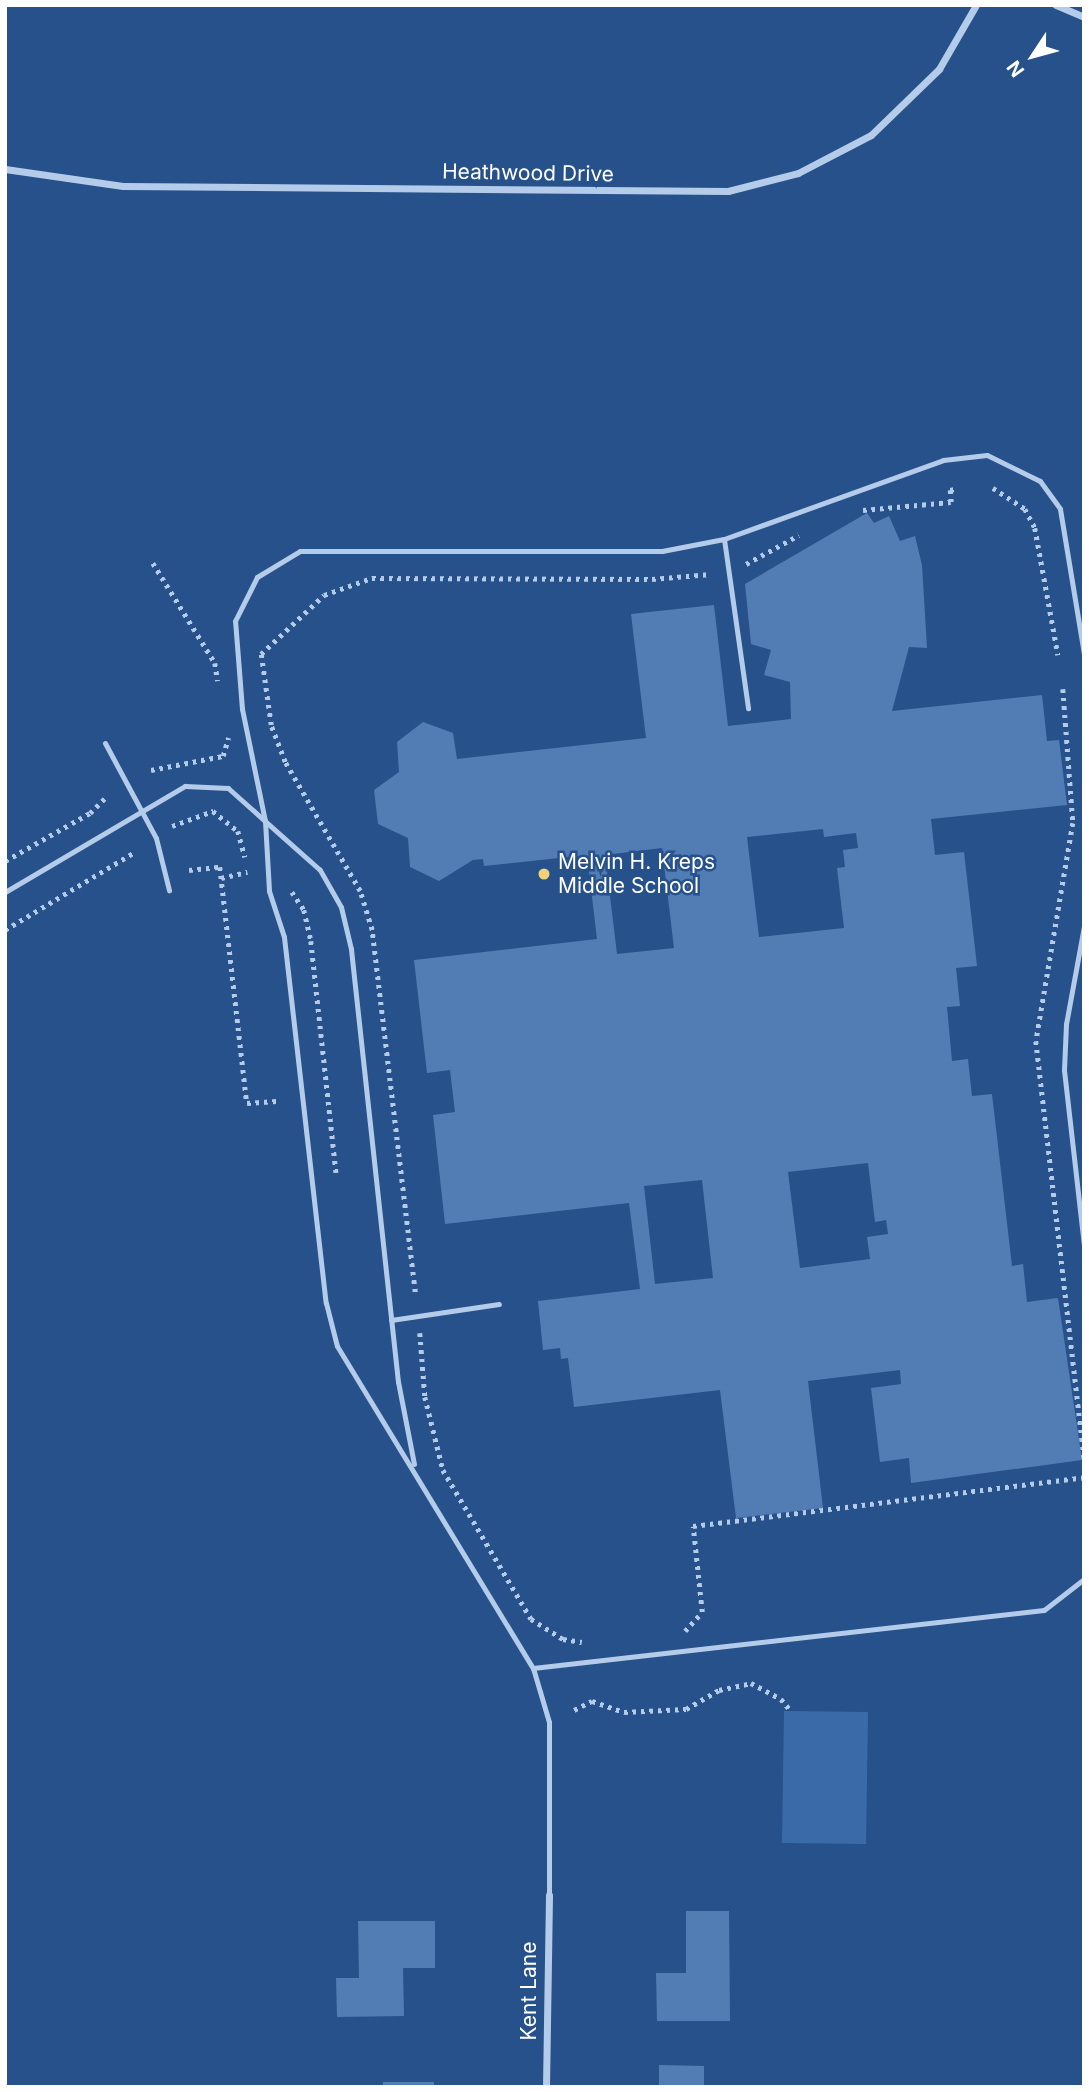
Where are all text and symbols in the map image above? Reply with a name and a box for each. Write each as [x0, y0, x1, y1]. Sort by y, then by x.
north arrow [998, 21, 1068, 91]
text: N [1002, 56, 1029, 81]
street label: Heathwood Drive [442, 159, 614, 187]
place label: Melvin H. Kreps Middle School [558, 849, 715, 899]
marker: Melvin H. Kreps Middle School [536, 866, 552, 882]
street label: Kent Lane [516, 1941, 542, 2041]

